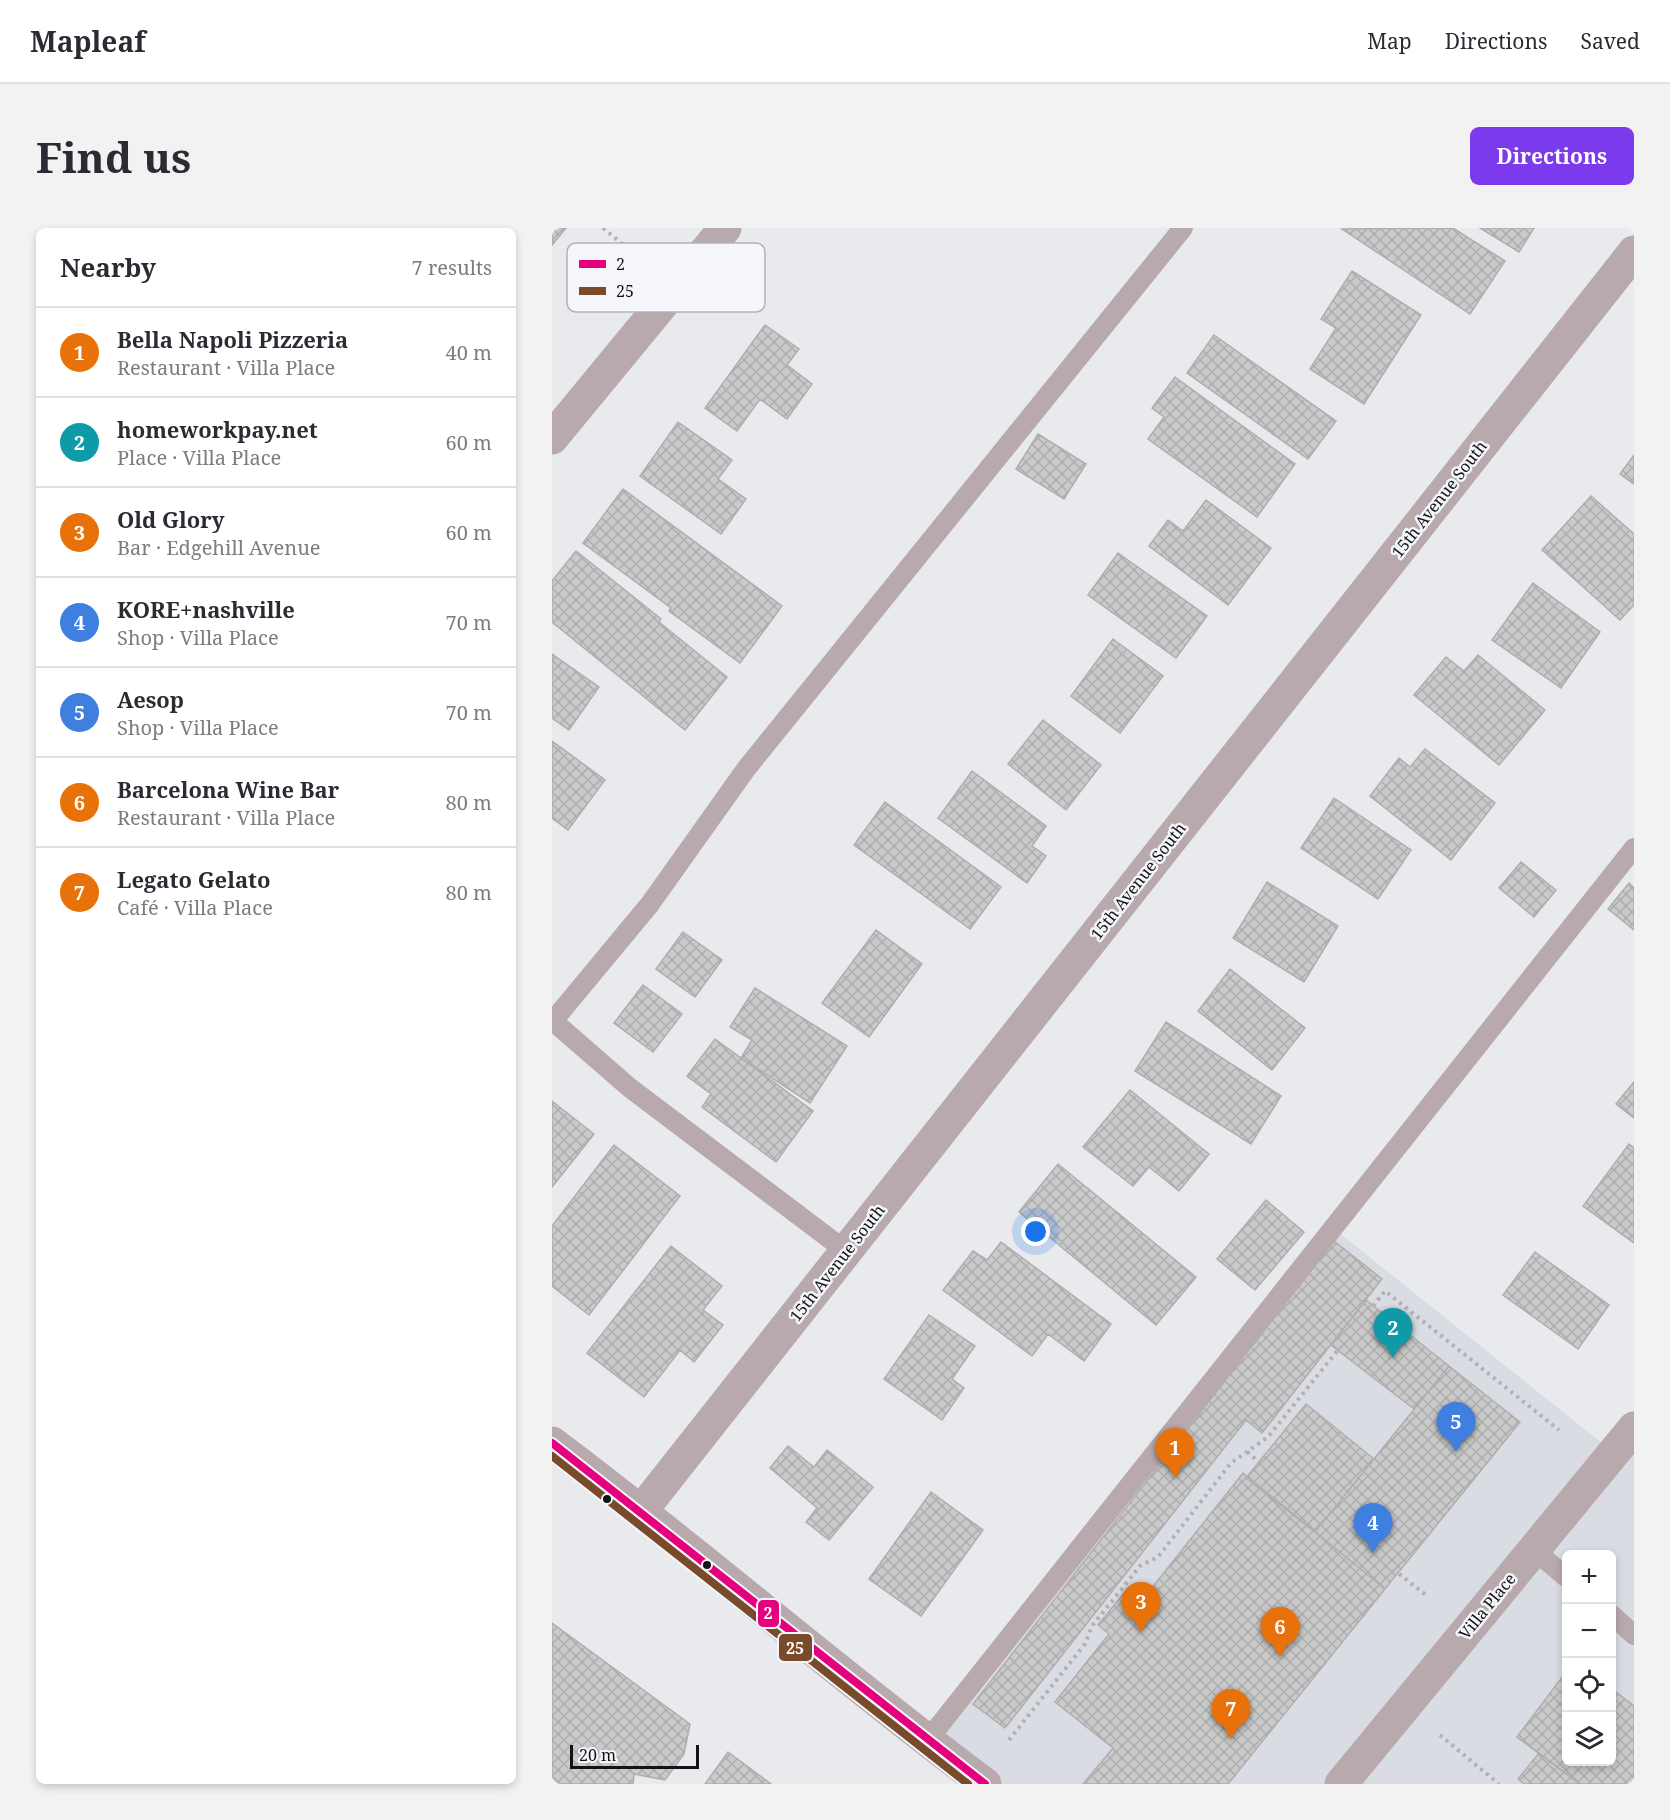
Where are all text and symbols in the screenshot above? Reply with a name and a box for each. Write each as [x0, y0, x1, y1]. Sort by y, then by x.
text: Mapleaf [30, 22, 146, 60]
text: Map [1367, 27, 1412, 55]
text: Directions [1445, 27, 1547, 55]
text: Saved [1580, 27, 1640, 55]
button: Directions [1470, 127, 1634, 185]
text: Find us [36, 128, 191, 185]
legend [567, 243, 765, 312]
text: Nearby [60, 249, 156, 285]
text: 2 [616, 253, 625, 275]
text: 7 results [412, 254, 492, 281]
text: 25 [616, 280, 634, 302]
text: Bella Napoli Pizzeria [117, 324, 348, 354]
text: 1 [74, 339, 85, 366]
text: 40 m [446, 339, 492, 366]
text: Restaurant · Villa Place [117, 354, 335, 381]
text: homeworkpay.net [117, 414, 318, 444]
text: 2 [74, 429, 85, 456]
text: 60 m [446, 429, 492, 456]
street label: 15th Avenue South [1386, 436, 1492, 562]
text: Place · Villa Place [117, 444, 281, 471]
text: Old Glory [117, 504, 225, 534]
text: 3 [74, 519, 85, 546]
text: 60 m [446, 519, 492, 546]
text: Bar · Edgehill Avenue [117, 534, 321, 561]
text: KORE+nashville [117, 594, 295, 624]
text: 4 [74, 609, 85, 636]
text: 70 m [446, 609, 492, 636]
text: Shop · Villa Place [117, 624, 279, 651]
text: Aesop [117, 684, 184, 714]
text: 5 [74, 699, 85, 726]
text: 70 m [446, 699, 492, 726]
text: Shop · Villa Place [117, 714, 279, 741]
text: Barcelona Wine Bar [117, 774, 339, 804]
text: 6 [74, 789, 85, 816]
text: 80 m [446, 789, 492, 816]
text: Restaurant · Villa Place [117, 804, 335, 831]
street label: 15th Avenue South [1085, 818, 1191, 944]
text: Legato Gelato [117, 864, 271, 894]
text: 7 [74, 879, 85, 906]
text: 80 m [446, 879, 492, 906]
text: Café · Villa Place [117, 894, 273, 921]
street label: 15th Avenue South [784, 1200, 890, 1326]
your location [1021, 1217, 1050, 1246]
pin: 2 [1374, 1308, 1412, 1358]
pin: 5 [1436, 1402, 1476, 1452]
pin: 1 [1156, 1428, 1194, 1478]
unlabelled marker [601, 1493, 613, 1505]
pin: 4 [1354, 1504, 1392, 1553]
map controls [1562, 1550, 1616, 1766]
button: + [1562, 1550, 1616, 1604]
unlabelled marker [701, 1559, 713, 1571]
street label: Villa Place [1454, 1568, 1520, 1644]
pin: 3 [1122, 1582, 1160, 1632]
line badge: 2 [757, 1599, 780, 1628]
text: 2 [763, 1602, 773, 1624]
button: − [1562, 1604, 1616, 1658]
pin: 6 [1260, 1608, 1300, 1657]
line badge: 25 [778, 1633, 813, 1662]
text: 25 [786, 1637, 804, 1659]
button: locate [1562, 1658, 1616, 1712]
pin: 7 [1212, 1690, 1250, 1739]
button: layers [1562, 1712, 1616, 1766]
scale bar [570, 1742, 699, 1770]
text: 20 m [579, 1744, 616, 1766]

